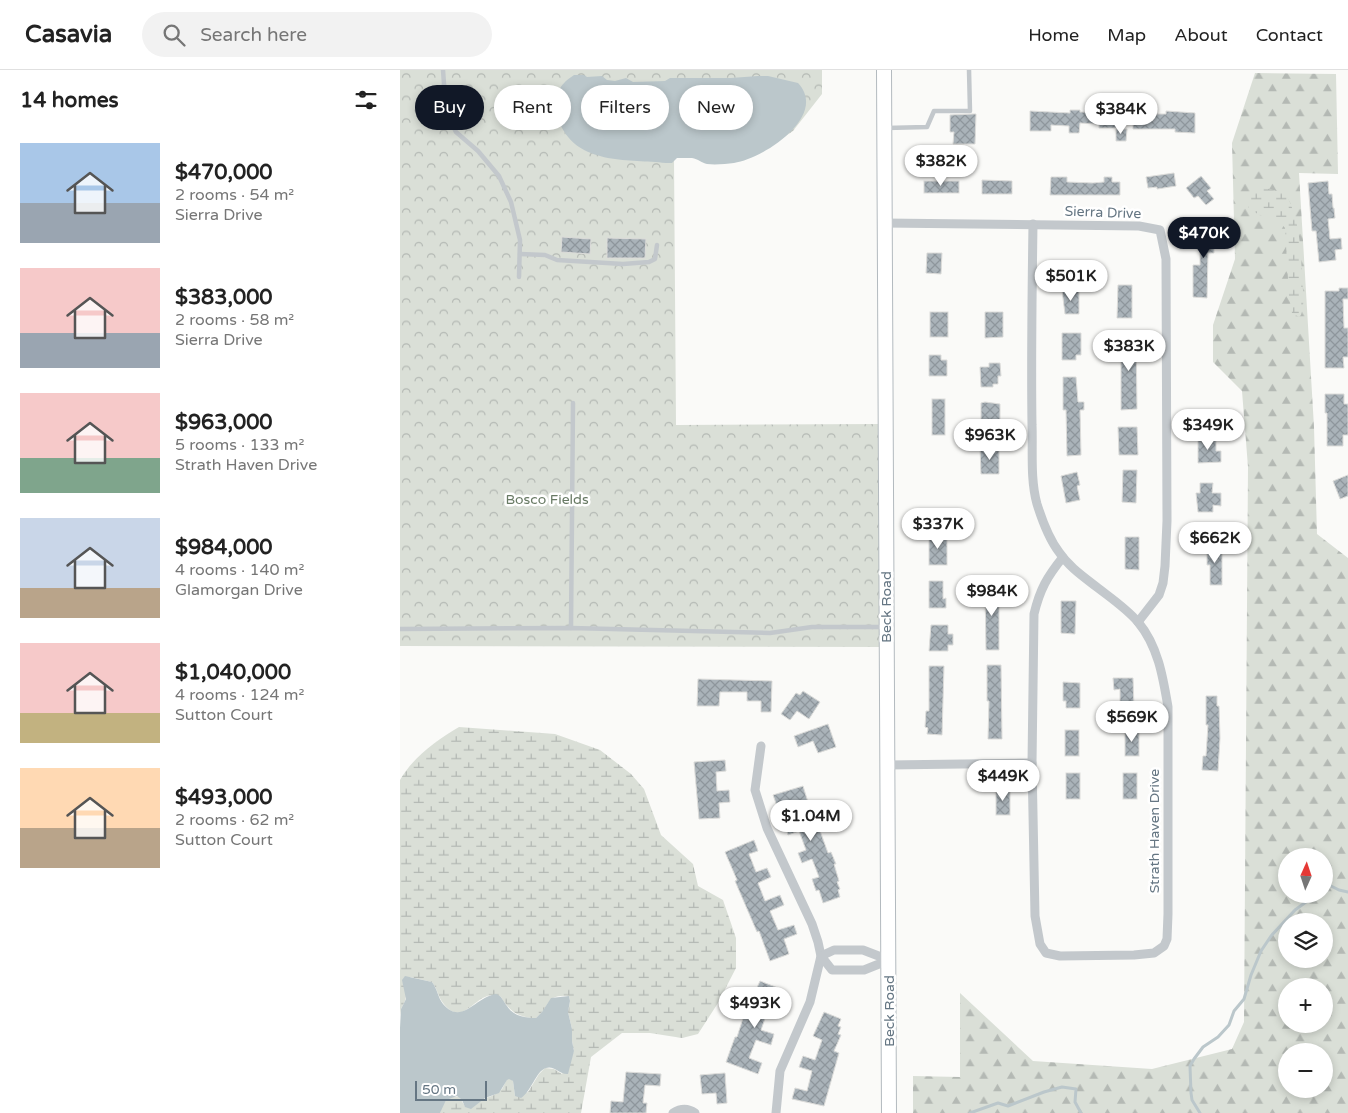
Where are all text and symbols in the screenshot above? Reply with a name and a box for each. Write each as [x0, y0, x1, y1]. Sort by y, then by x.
search box [142, 12, 492, 57]
text: Casavia [25, 20, 112, 49]
icon: search [160, 21, 188, 49]
text: Search here [200, 24, 307, 46]
text: Home [1028, 24, 1079, 46]
text: Map [1107, 24, 1146, 46]
text: About [1174, 24, 1228, 46]
text: Contact [1256, 24, 1323, 46]
chip: Buy [415, 85, 484, 130]
chip: Rent [494, 85, 571, 130]
chip: Filters [581, 85, 669, 130]
chip: New [679, 85, 753, 130]
icon: filters [352, 86, 380, 114]
text: 14 homes [20, 88, 119, 113]
pin: $384K [1086, 92, 1156, 135]
text: $384K [1096, 99, 1146, 119]
pin: $382K [906, 144, 976, 187]
text: $382K [916, 151, 966, 171]
text: $470,000 [175, 160, 273, 185]
icon: home [60, 163, 120, 223]
text: 2 rooms · 54 m² [175, 185, 294, 205]
street label: Sierra Drive [1064, 203, 1142, 222]
text: Sierra Drive [175, 205, 263, 225]
pin: $470K [1169, 216, 1239, 259]
text: $470K [1179, 223, 1229, 243]
pin: $501K [1036, 260, 1106, 302]
text: $501K [1046, 266, 1096, 286]
text: $383,000 [175, 285, 273, 310]
icon: home [60, 288, 120, 348]
text: 2 rooms · 58 m² [175, 310, 294, 330]
text: Sierra Drive [175, 330, 263, 350]
pin: $383K [1094, 330, 1164, 372]
text: $383K [1104, 336, 1154, 356]
pin: $349K [1173, 408, 1243, 451]
text: $963,000 [175, 410, 273, 435]
icon: home [60, 413, 120, 473]
text: $349K [1183, 415, 1233, 435]
pin: $963K [955, 418, 1025, 461]
text: $963K [965, 425, 1015, 445]
text: 5 rooms · 133 m² [175, 435, 304, 455]
text: Strath Haven Drive [175, 455, 317, 475]
park label: Bosco Fields [505, 491, 589, 508]
pin: $337K [903, 508, 973, 550]
text: $337K [913, 514, 963, 534]
pin: $662K [1180, 522, 1250, 564]
text: $662K [1190, 528, 1240, 548]
text: $984,000 [175, 535, 273, 560]
icon: home [60, 538, 120, 598]
text: 4 rooms · 140 m² [175, 560, 304, 580]
street label: Beck Road [878, 571, 895, 643]
pin: $984K [957, 574, 1027, 617]
text: Glamorgan Drive [175, 580, 303, 600]
text: $984K [967, 581, 1017, 601]
text: $1,040,000 [175, 660, 291, 685]
icon: home [60, 663, 120, 723]
text: 4 rooms · 124 m² [175, 685, 304, 705]
pin: $569K [1097, 700, 1167, 743]
text: Sutton Court [175, 705, 273, 725]
text: $569K [1107, 707, 1157, 727]
pin: $449K [968, 760, 1038, 802]
text: $449K [978, 766, 1028, 786]
street label: Strath Haven Drive [1146, 769, 1163, 893]
text: $493,000 [175, 785, 273, 810]
icon: home [60, 788, 120, 848]
pin: $1.04M [770, 800, 852, 842]
text: $1.04M [781, 806, 841, 826]
text: 2 rooms · 62 m² [175, 810, 294, 830]
text: Sutton Court [175, 830, 273, 850]
north arrow [1278, 848, 1332, 902]
map controls [1278, 848, 1333, 1098]
button: layers [1278, 913, 1333, 968]
street label: Beck Road [881, 975, 898, 1047]
button: + [1278, 978, 1333, 1033]
pin: $493K [720, 986, 790, 1029]
text: $493K [730, 993, 780, 1013]
button: − [1278, 1043, 1333, 1098]
scale bar [415, 1078, 488, 1101]
text: 50 m [422, 1081, 456, 1098]

